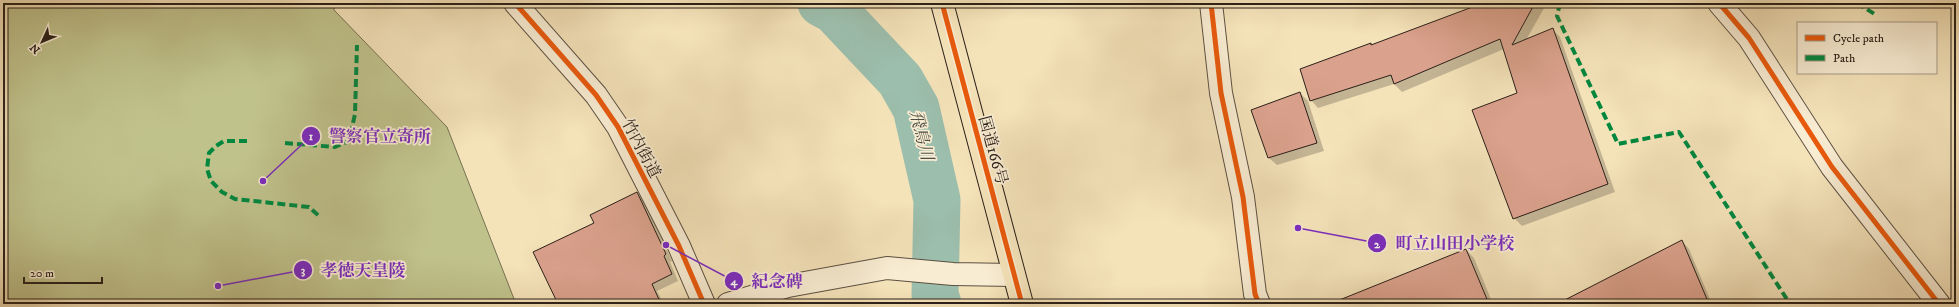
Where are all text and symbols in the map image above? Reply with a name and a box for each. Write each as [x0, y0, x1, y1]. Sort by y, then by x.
north arrow [22, 22, 62, 62]
legend [1797, 22, 1937, 74]
text: Cycle path [1833, 31, 1885, 46]
text: N [27, 40, 44, 56]
text: Path [1833, 51, 1856, 66]
water label: 飛鳥川 [904, 108, 938, 165]
street label: 国道166号 [974, 114, 1012, 187]
street label: 竹内街道 [617, 116, 665, 181]
callout: 警察官立寄所 [301, 121, 439, 150]
text: 警察官立寄所 [329, 126, 431, 148]
text: 1 [309, 129, 314, 144]
callout: 町立山田小学校 [1367, 229, 1522, 258]
text: 町立山田小学校 [1396, 233, 1515, 255]
text: 2 [1374, 237, 1381, 252]
callout: 孝徳天皇陵 [293, 255, 414, 284]
scale bar [24, 259, 102, 285]
text: 孝徳天皇陵 [321, 260, 406, 282]
text: 3 [301, 263, 306, 278]
text: 20 m [30, 266, 54, 281]
callout: 紀念碑 [724, 266, 811, 295]
text: 紀念碑 [752, 271, 803, 293]
text: 4 [730, 274, 739, 289]

